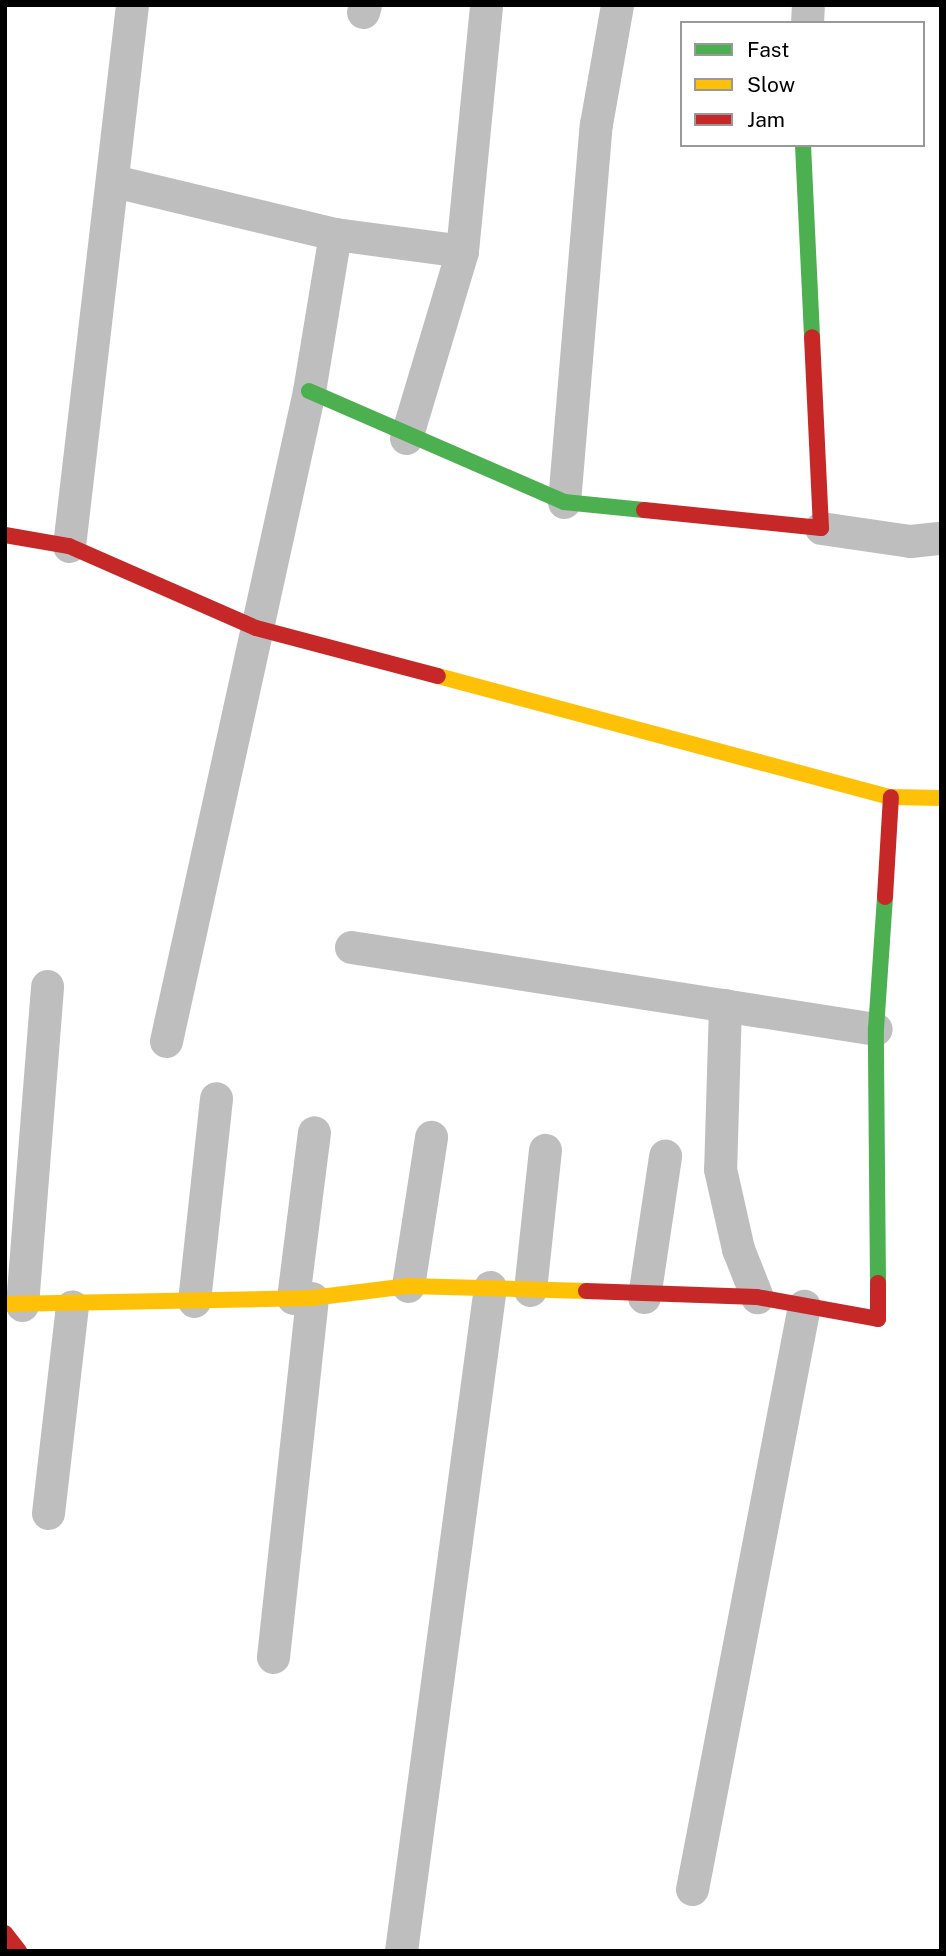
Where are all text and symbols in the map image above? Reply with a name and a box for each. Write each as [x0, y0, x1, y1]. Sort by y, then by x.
legend [680, 21, 925, 147]
text: Fast [747, 37, 789, 62]
text: Slow [747, 72, 795, 97]
text: Jam [747, 107, 785, 132]

